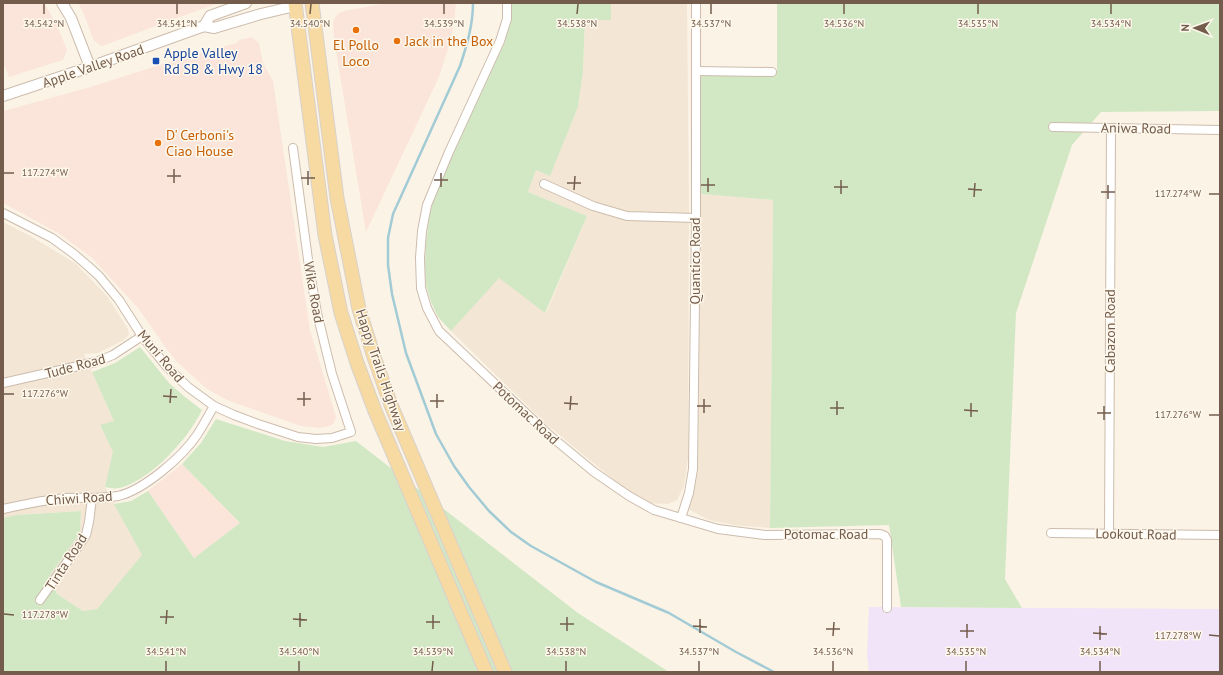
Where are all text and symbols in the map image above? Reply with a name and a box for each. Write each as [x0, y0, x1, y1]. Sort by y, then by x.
north arrow [1175, 8, 1215, 48]
text: 34.542°N [24, 17, 64, 30]
text: 34.541°N [157, 17, 197, 30]
text: 34.540°N [290, 17, 330, 30]
text: 34.539°N [424, 17, 464, 30]
text: 34.538°N [557, 17, 597, 30]
text: 34.537°N [691, 17, 731, 30]
text: 34.536°N [824, 17, 864, 30]
text: 34.535°N [958, 17, 998, 30]
text: 34.534°N [1091, 17, 1131, 30]
text: N [1178, 24, 1192, 32]
marker: El Pollo Loco [351, 25, 361, 35]
place label: Jack in the Box [404, 32, 493, 50]
place label: El Pollo Loco [333, 36, 379, 70]
marker: Jack in the Box [392, 36, 402, 46]
street label: Apple Valley Road [40, 40, 146, 92]
place label: Apple Valley Rd SB & Hwy 18 [164, 44, 263, 78]
marker: Apple Valley Rd SB & Hwy 18 [151, 56, 161, 66]
street label: Aniwa Road [1101, 118, 1171, 138]
place label: D' Cerboni's Ciao House [166, 126, 234, 160]
marker: D' Cerboni's Ciao House [153, 138, 163, 148]
text: 117.274°W [22, 166, 69, 179]
text: 117.274°W [1155, 187, 1202, 200]
street label: Quantico Road [686, 217, 704, 305]
street label: Wika Road [300, 260, 328, 324]
street label: Cabazon Road [1101, 289, 1119, 373]
street label: Happy Trails Highway [352, 306, 411, 434]
street label: Muni Road [134, 326, 188, 386]
street label: Tude Road [43, 349, 107, 383]
street label: Potomac Road [489, 378, 563, 448]
text: 117.276°W [22, 387, 69, 400]
text: 117.276°W [1155, 408, 1202, 421]
street label: Chiwi Road [45, 487, 113, 509]
street label: Lookout Road [1095, 524, 1177, 544]
street label: Potomac Road [784, 525, 868, 543]
street label: Tinta Road [41, 530, 91, 594]
text: 117.278°W [22, 608, 69, 621]
text: 117.278°W [1155, 629, 1202, 642]
text: 34.541°N [146, 645, 186, 658]
text: 34.540°N [279, 645, 319, 658]
text: 34.539°N [413, 645, 453, 658]
text: 34.538°N [546, 645, 586, 658]
text: 34.537°N [679, 645, 719, 658]
text: 34.536°N [813, 645, 853, 658]
text: 34.535°N [946, 645, 986, 658]
text: 34.534°N [1080, 645, 1120, 658]

